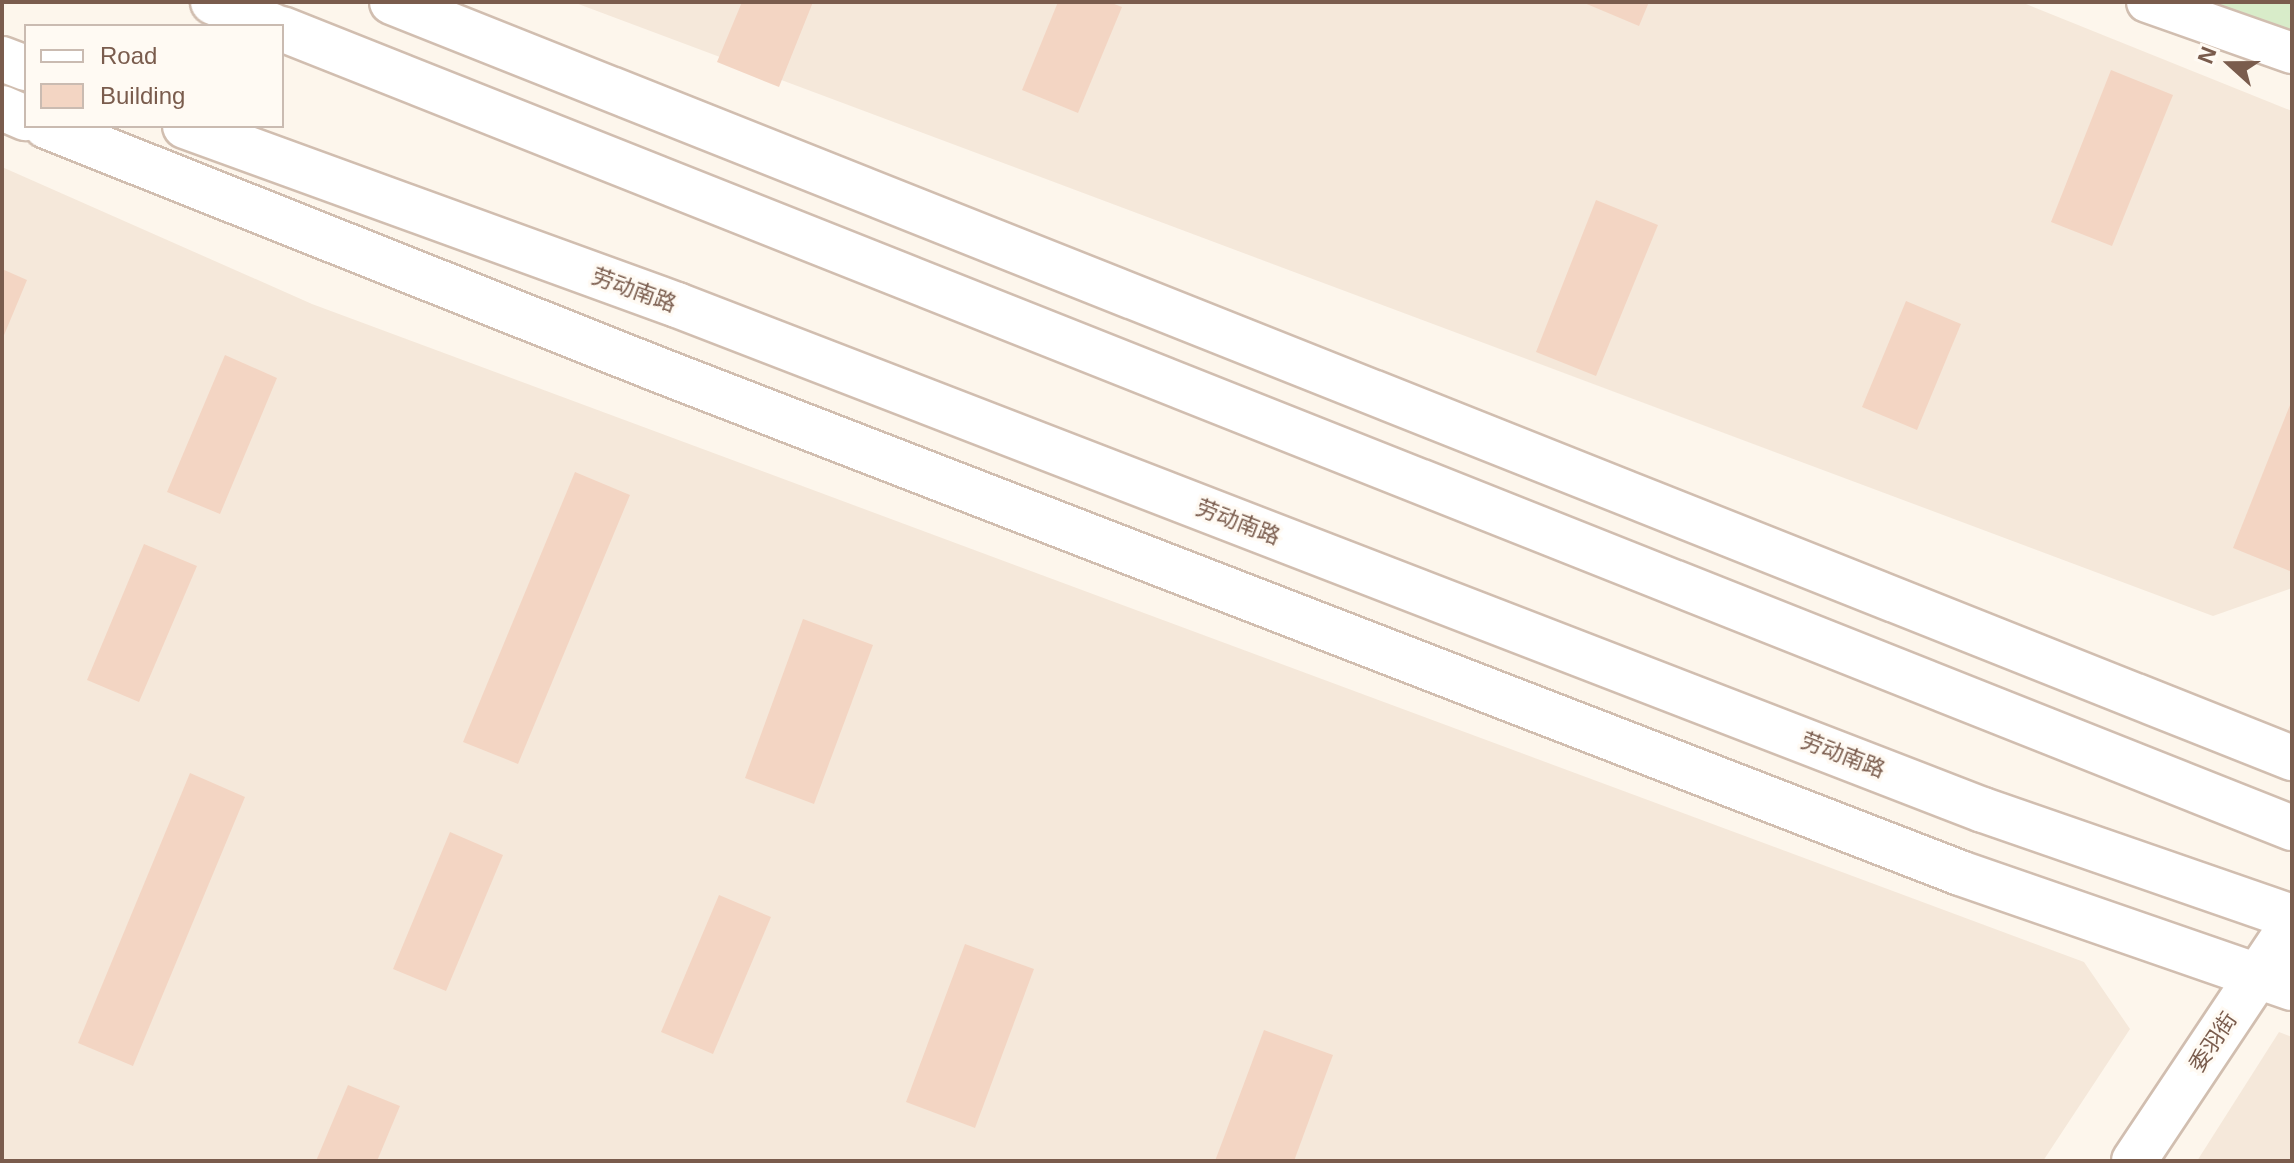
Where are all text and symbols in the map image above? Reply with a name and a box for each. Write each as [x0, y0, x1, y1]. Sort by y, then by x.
legend [24, 24, 284, 128]
north arrow [2190, 24, 2270, 104]
text: Road [100, 42, 157, 69]
text: N [2193, 43, 2222, 67]
text: Building [100, 82, 185, 109]
street label: 劳动南路 [588, 263, 680, 317]
street label: 劳动南路 [1192, 494, 1284, 550]
street label: 劳动南路 [1797, 727, 1889, 783]
street label: 委羽街 [2184, 1007, 2242, 1077]

